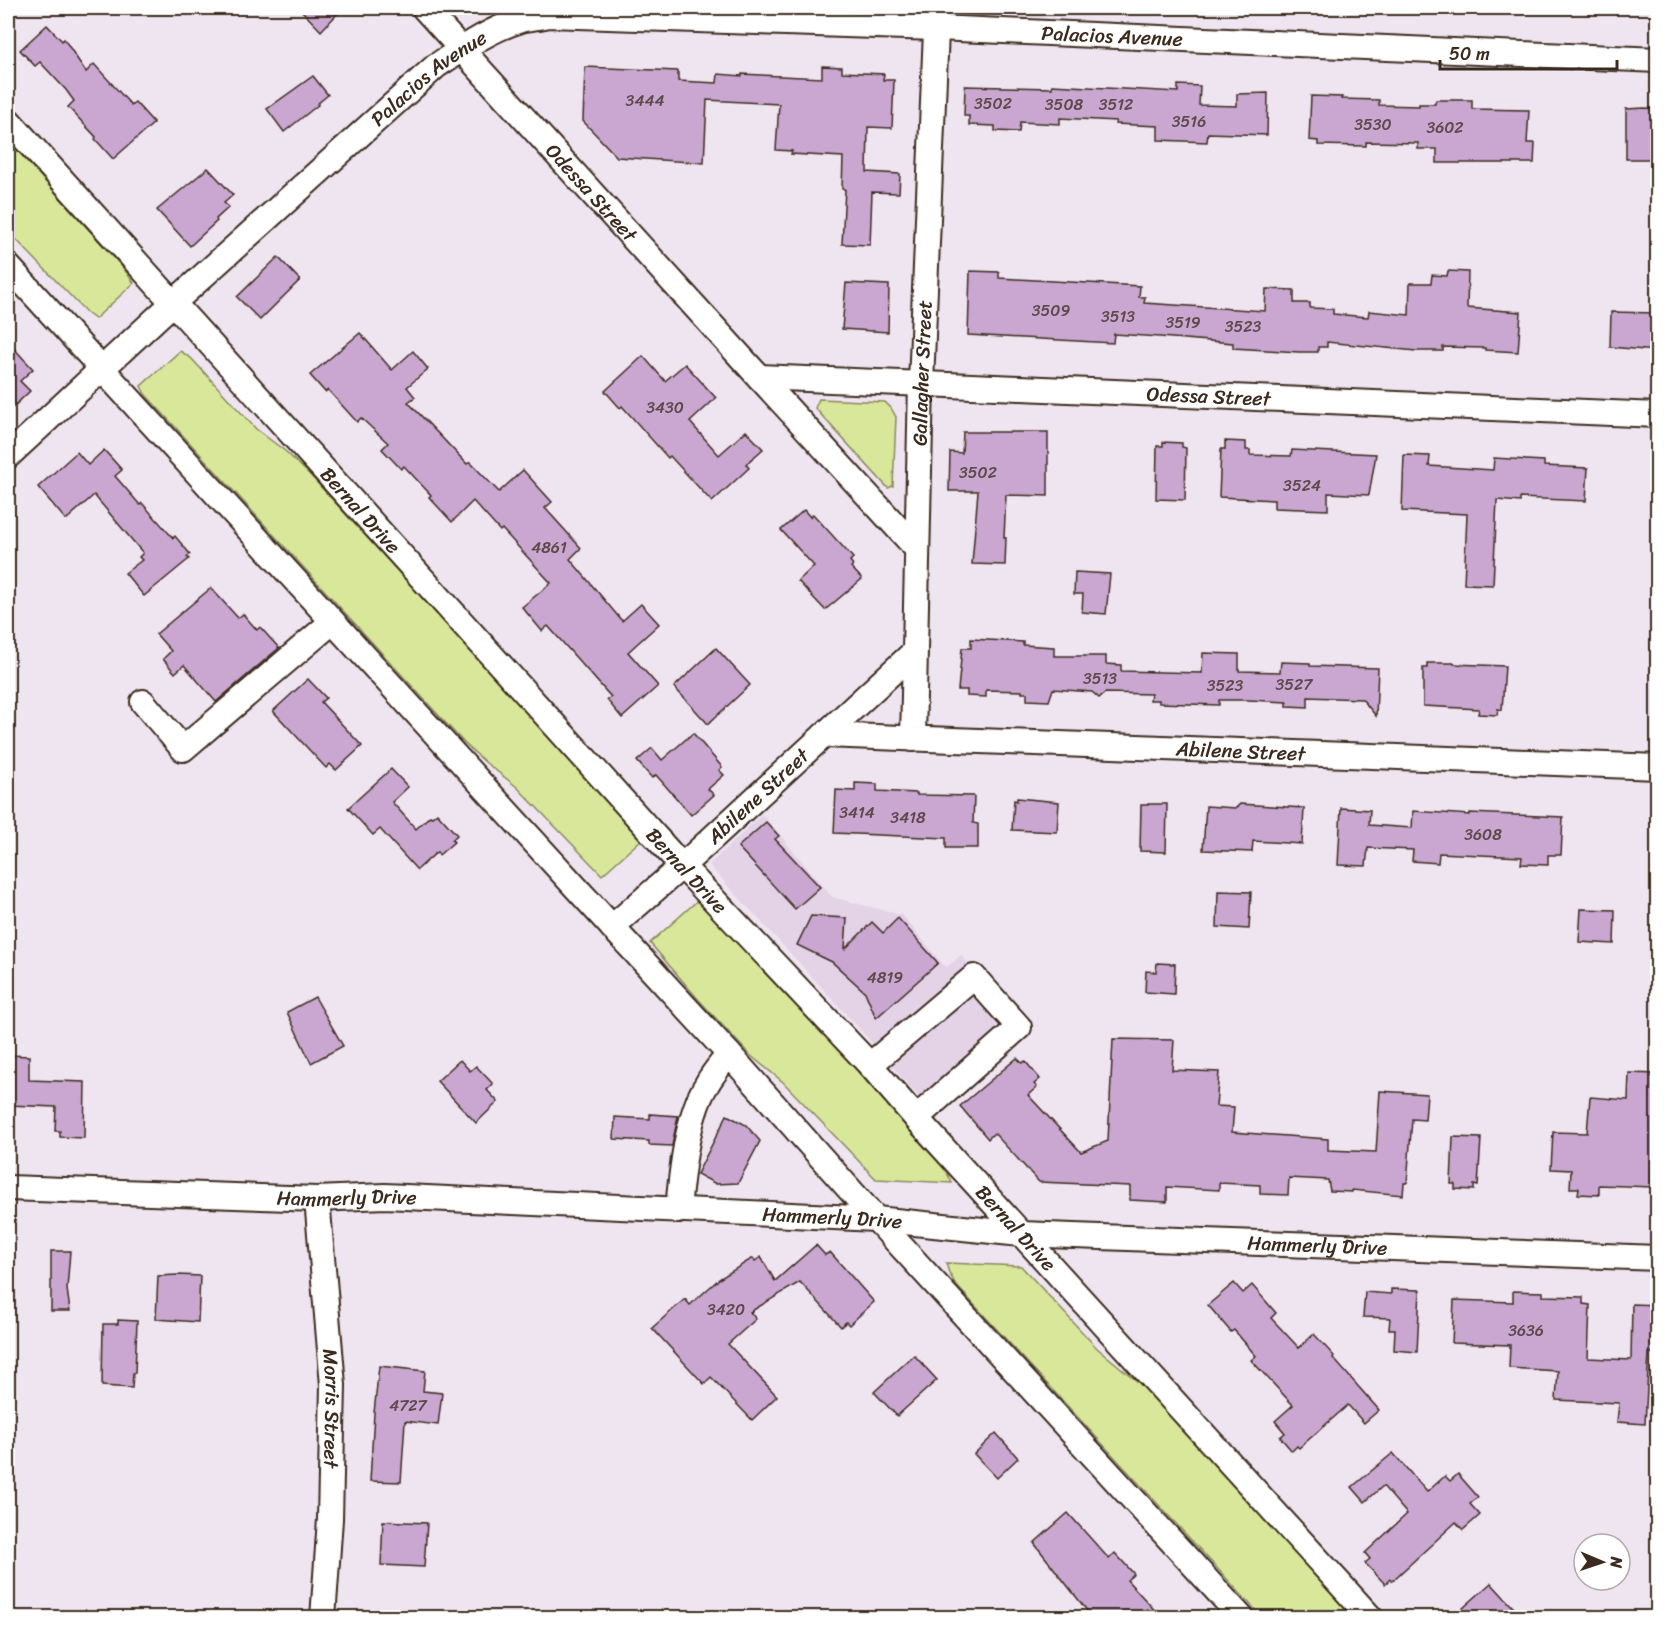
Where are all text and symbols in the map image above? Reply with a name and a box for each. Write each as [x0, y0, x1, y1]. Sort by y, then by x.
street label: Palacios Avenue [1041, 16, 1184, 57]
street label: Palacios Avenue [362, 21, 494, 135]
scale bar [1440, 33, 1617, 71]
text: 50 m [1449, 38, 1490, 70]
house number: 3444 [626, 86, 664, 115]
house number: 3502 [974, 89, 1012, 118]
house number: 3508 [1045, 90, 1084, 119]
house number: 3512 [1099, 90, 1133, 119]
house number: 3516 [1172, 107, 1206, 136]
house number: 3530 [1354, 110, 1392, 139]
house number: 3602 [1426, 113, 1464, 142]
street label: Odessa Street [536, 135, 646, 251]
house number: 3509 [1032, 296, 1070, 325]
street label: Gallagher Street [903, 299, 943, 446]
house number: 3513 [1101, 302, 1135, 331]
house number: 3519 [1165, 308, 1201, 337]
house number: 3523 [1225, 312, 1262, 341]
street label: Odessa Street [1146, 376, 1272, 417]
house number: 3430 [646, 393, 684, 422]
house number: 3502 [959, 458, 997, 487]
street label: Bernal Drive [311, 459, 409, 562]
house number: 3524 [1283, 471, 1321, 500]
house number: 4861 [531, 533, 567, 562]
house number: 3513 [1083, 664, 1117, 693]
house number: 3527 [1276, 670, 1313, 699]
house number: 3523 [1207, 671, 1244, 700]
street label: Abilene Street [1174, 731, 1307, 771]
street label: Abilene Street [698, 739, 818, 854]
house number: 3414 [839, 798, 875, 827]
house number: 3418 [890, 803, 926, 832]
street label: Bernal Drive [637, 819, 736, 922]
house number: 3608 [1464, 820, 1502, 849]
house number: 4819 [867, 963, 903, 992]
street label: Bernal Drive [966, 1177, 1065, 1280]
street label: Hammerly Drive [276, 1179, 418, 1217]
street label: Hammerly Drive [761, 1197, 904, 1240]
street label: Hammerly Drive [1247, 1226, 1388, 1266]
house number: 3420 [707, 1295, 745, 1324]
house number: 3636 [1508, 1316, 1544, 1345]
street label: Morris Street [312, 1347, 350, 1469]
house number: 4727 [389, 1391, 428, 1420]
north arrow [1572, 1532, 1632, 1592]
text: N [1602, 1555, 1631, 1569]

